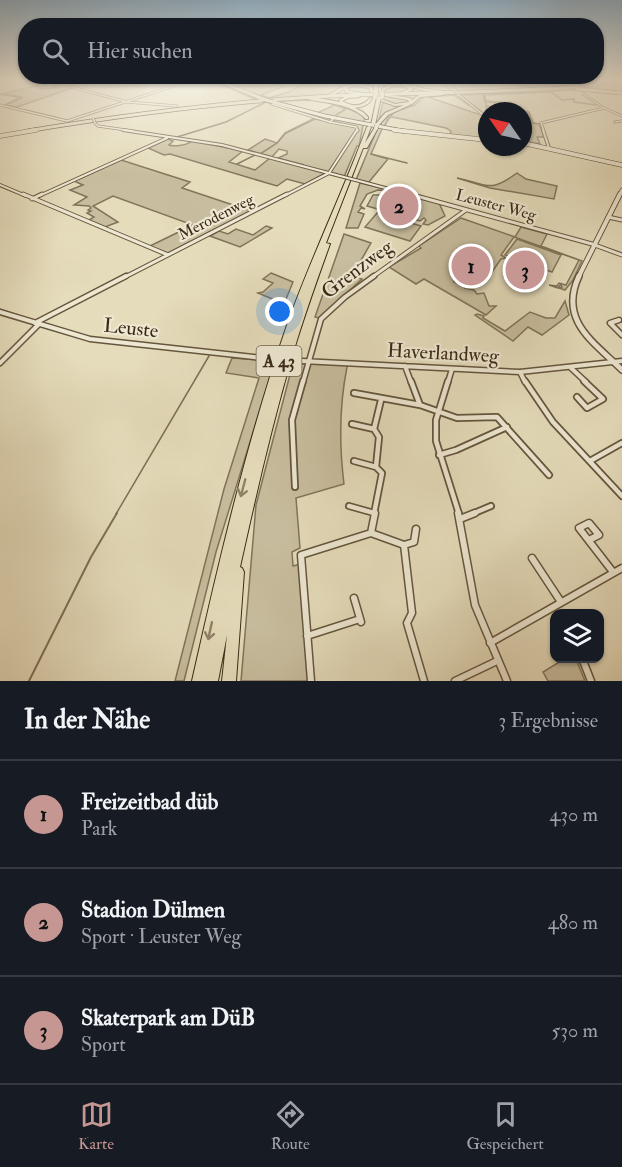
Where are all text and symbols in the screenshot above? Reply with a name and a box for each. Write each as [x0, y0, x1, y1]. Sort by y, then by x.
search box [18, 18, 604, 84]
icon: search [39, 35, 72, 68]
text: Hier suchen [87, 37, 193, 65]
north arrow [478, 102, 532, 156]
pin: 2 [380, 184, 418, 228]
street label: Leuster Weg [453, 185, 540, 226]
street label: Merodenweg [175, 189, 258, 245]
street label: Grenzweg [316, 233, 399, 304]
pin: 1 [452, 244, 490, 288]
pin: 3 [506, 248, 544, 292]
your location [265, 297, 294, 326]
street label: Leuste [102, 313, 160, 343]
street label: Haverlandweg [386, 338, 501, 368]
road number: A 43 [256, 346, 302, 376]
one-way arrow [237, 478, 249, 497]
map controls [550, 609, 604, 663]
button: layers [550, 609, 604, 663]
one-way arrow [204, 621, 215, 641]
text: In der Nähe [24, 704, 150, 736]
text: 3 Ergebnisse [499, 708, 598, 733]
text: Freizeitbad düb [81, 788, 218, 816]
text: 1 [40, 802, 47, 827]
text: 430 m [550, 802, 598, 827]
text: Park [81, 816, 117, 841]
text: Stadion Dülmen [81, 896, 225, 924]
text: 2 [38, 910, 49, 935]
text: 480 m [548, 910, 598, 935]
text: Sport · Leuster Weg [81, 924, 241, 949]
text: Skaterpark am DüB [81, 1004, 255, 1032]
text: 3 [40, 1018, 47, 1043]
text: 530 m [552, 1018, 598, 1043]
text: Sport [81, 1032, 126, 1057]
tab: Karte [78, 1098, 114, 1154]
tab: Route [271, 1098, 310, 1154]
tab: Gespeichert [466, 1098, 544, 1154]

